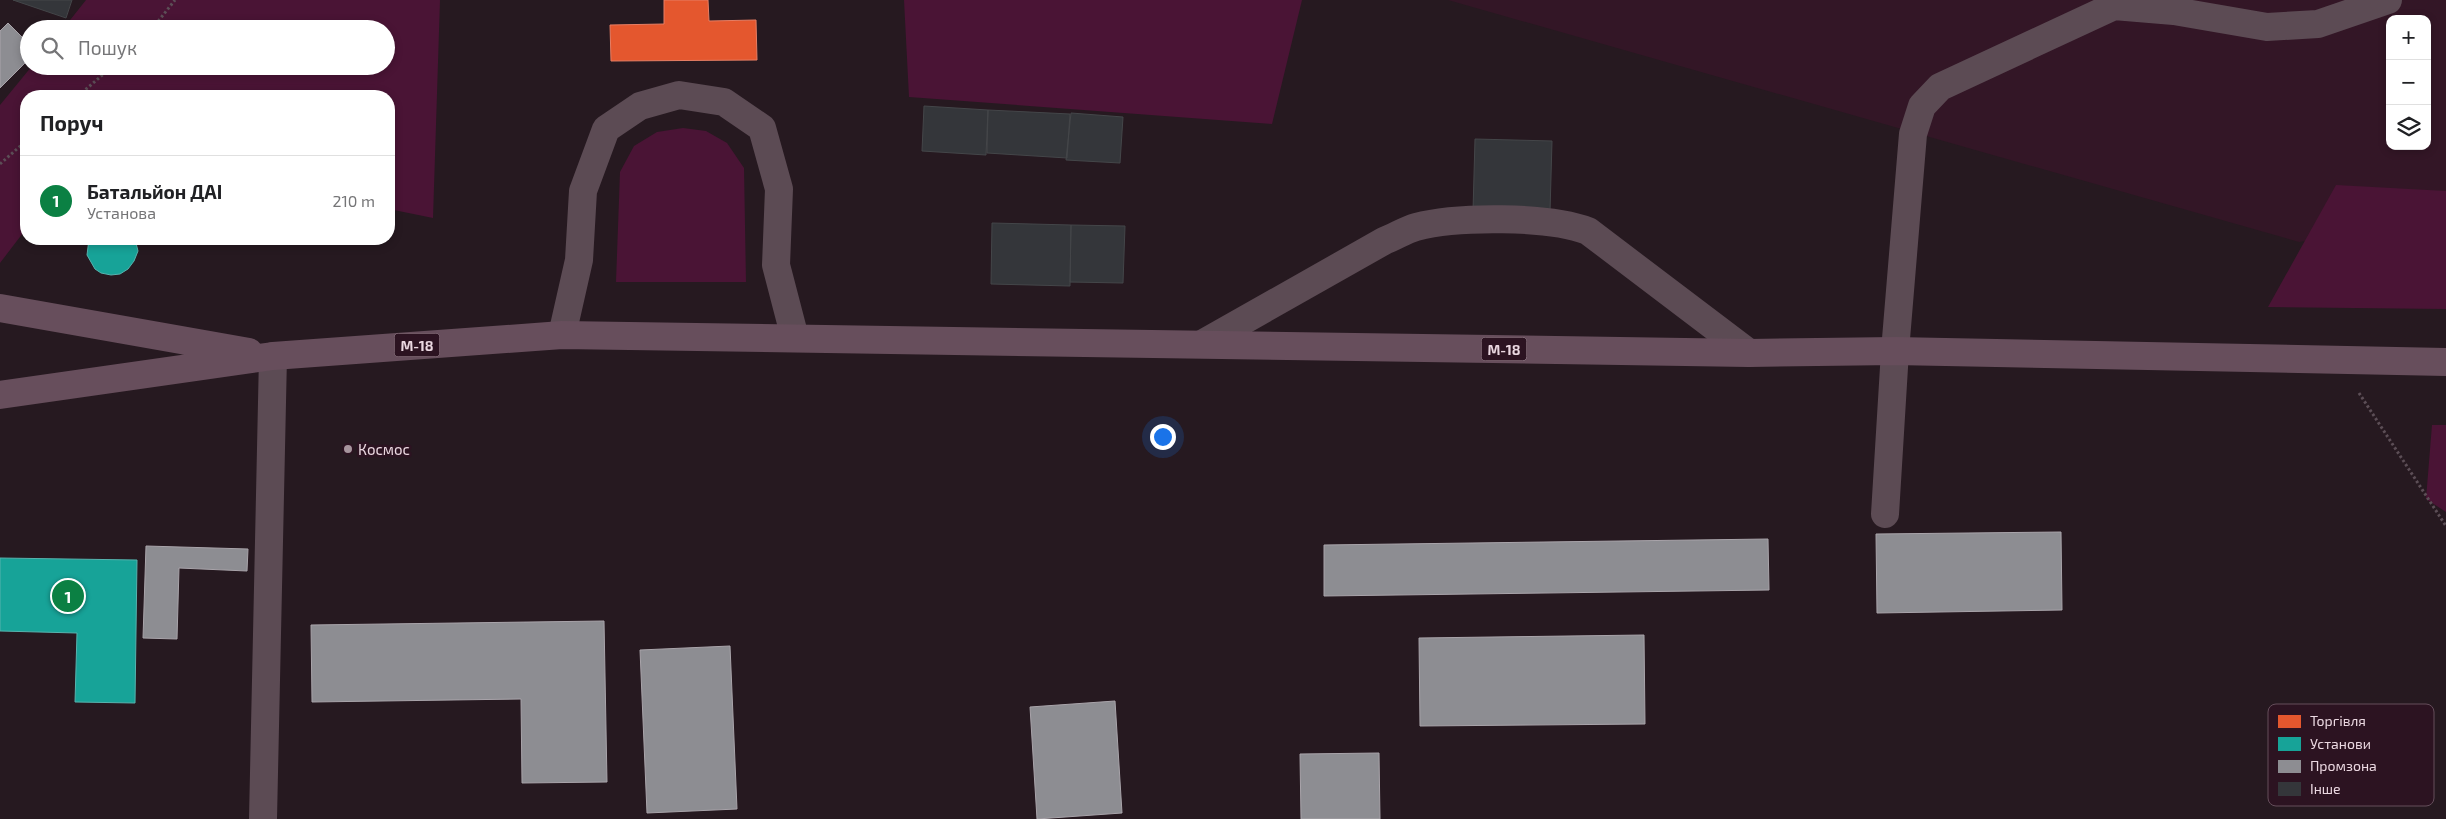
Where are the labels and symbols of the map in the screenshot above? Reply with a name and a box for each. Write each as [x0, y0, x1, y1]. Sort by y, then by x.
road number: М-18 [394, 334, 440, 356]
road number: М-18 [1482, 338, 1526, 360]
your location [1150, 424, 1176, 450]
place label: Космос [358, 440, 410, 458]
marker: Космос [342, 443, 354, 455]
pin: 1 [52, 577, 84, 615]
legend [2268, 704, 2434, 806]
text: Торгівля [2310, 712, 2366, 729]
text: Установи [2310, 735, 2371, 752]
text: Промзона [2310, 757, 2377, 774]
text: Інше [2310, 780, 2341, 797]

